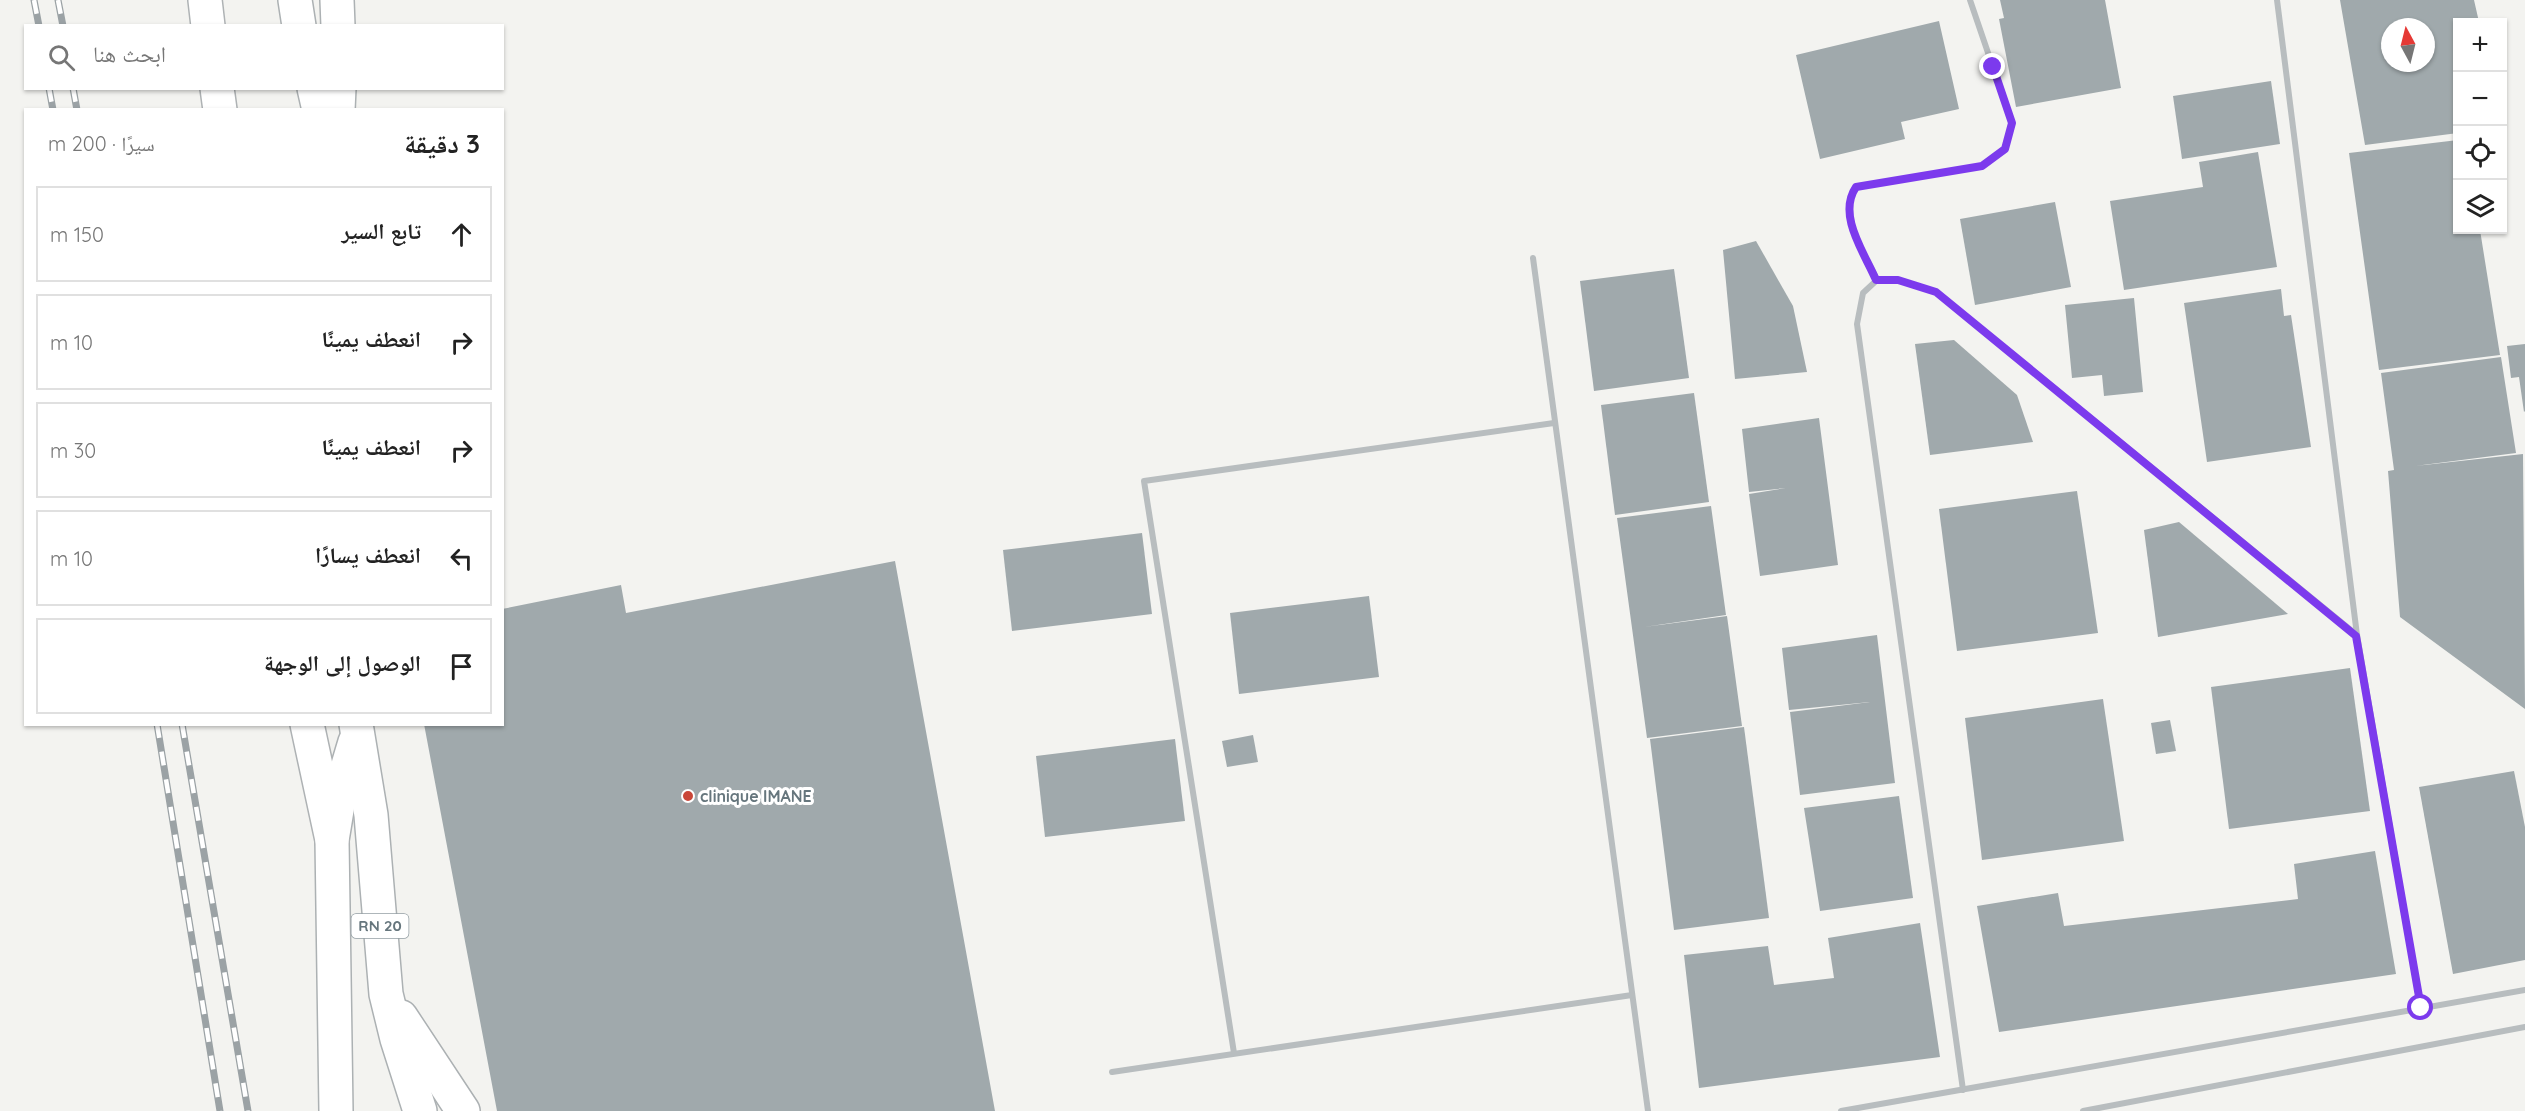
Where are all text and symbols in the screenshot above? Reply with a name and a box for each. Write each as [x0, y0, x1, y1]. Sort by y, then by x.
north arrow [2381, 18, 2435, 72]
map controls [2453, 18, 2507, 234]
button: + [2453, 18, 2507, 72]
search box [24, 24, 504, 90]
text: ابحث هنا [93, 40, 166, 68]
icon: search [45, 41, 78, 74]
route end [1979, 53, 2005, 79]
button: − [2453, 72, 2507, 126]
button: locate [2453, 126, 2507, 180]
text: 3 دقيقة [404, 127, 480, 160]
text: سيرًا · 200 m [48, 131, 155, 156]
button: layers [2453, 180, 2507, 234]
text: تابع السير [341, 217, 421, 245]
icon: ahead [445, 218, 478, 251]
text: 150 m [50, 222, 104, 247]
text: انعطف يمينًا [322, 325, 421, 353]
icon: right [445, 326, 478, 359]
text: 10 m [50, 330, 93, 355]
text: انعطف يمينًا [322, 433, 421, 461]
icon: right [445, 434, 478, 467]
text: 30 m [50, 438, 96, 463]
text: انعطف يسارًا [315, 541, 421, 569]
icon: left [445, 542, 478, 575]
text: 10 m [50, 546, 93, 571]
text: الوصول إلى الوجهة [264, 649, 421, 677]
icon: arrive [445, 650, 478, 683]
place label: clinique IMANE [700, 786, 812, 806]
marker: clinique IMANE [681, 789, 695, 803]
road number: RN 20 [352, 914, 409, 938]
route start [2407, 994, 2433, 1020]

